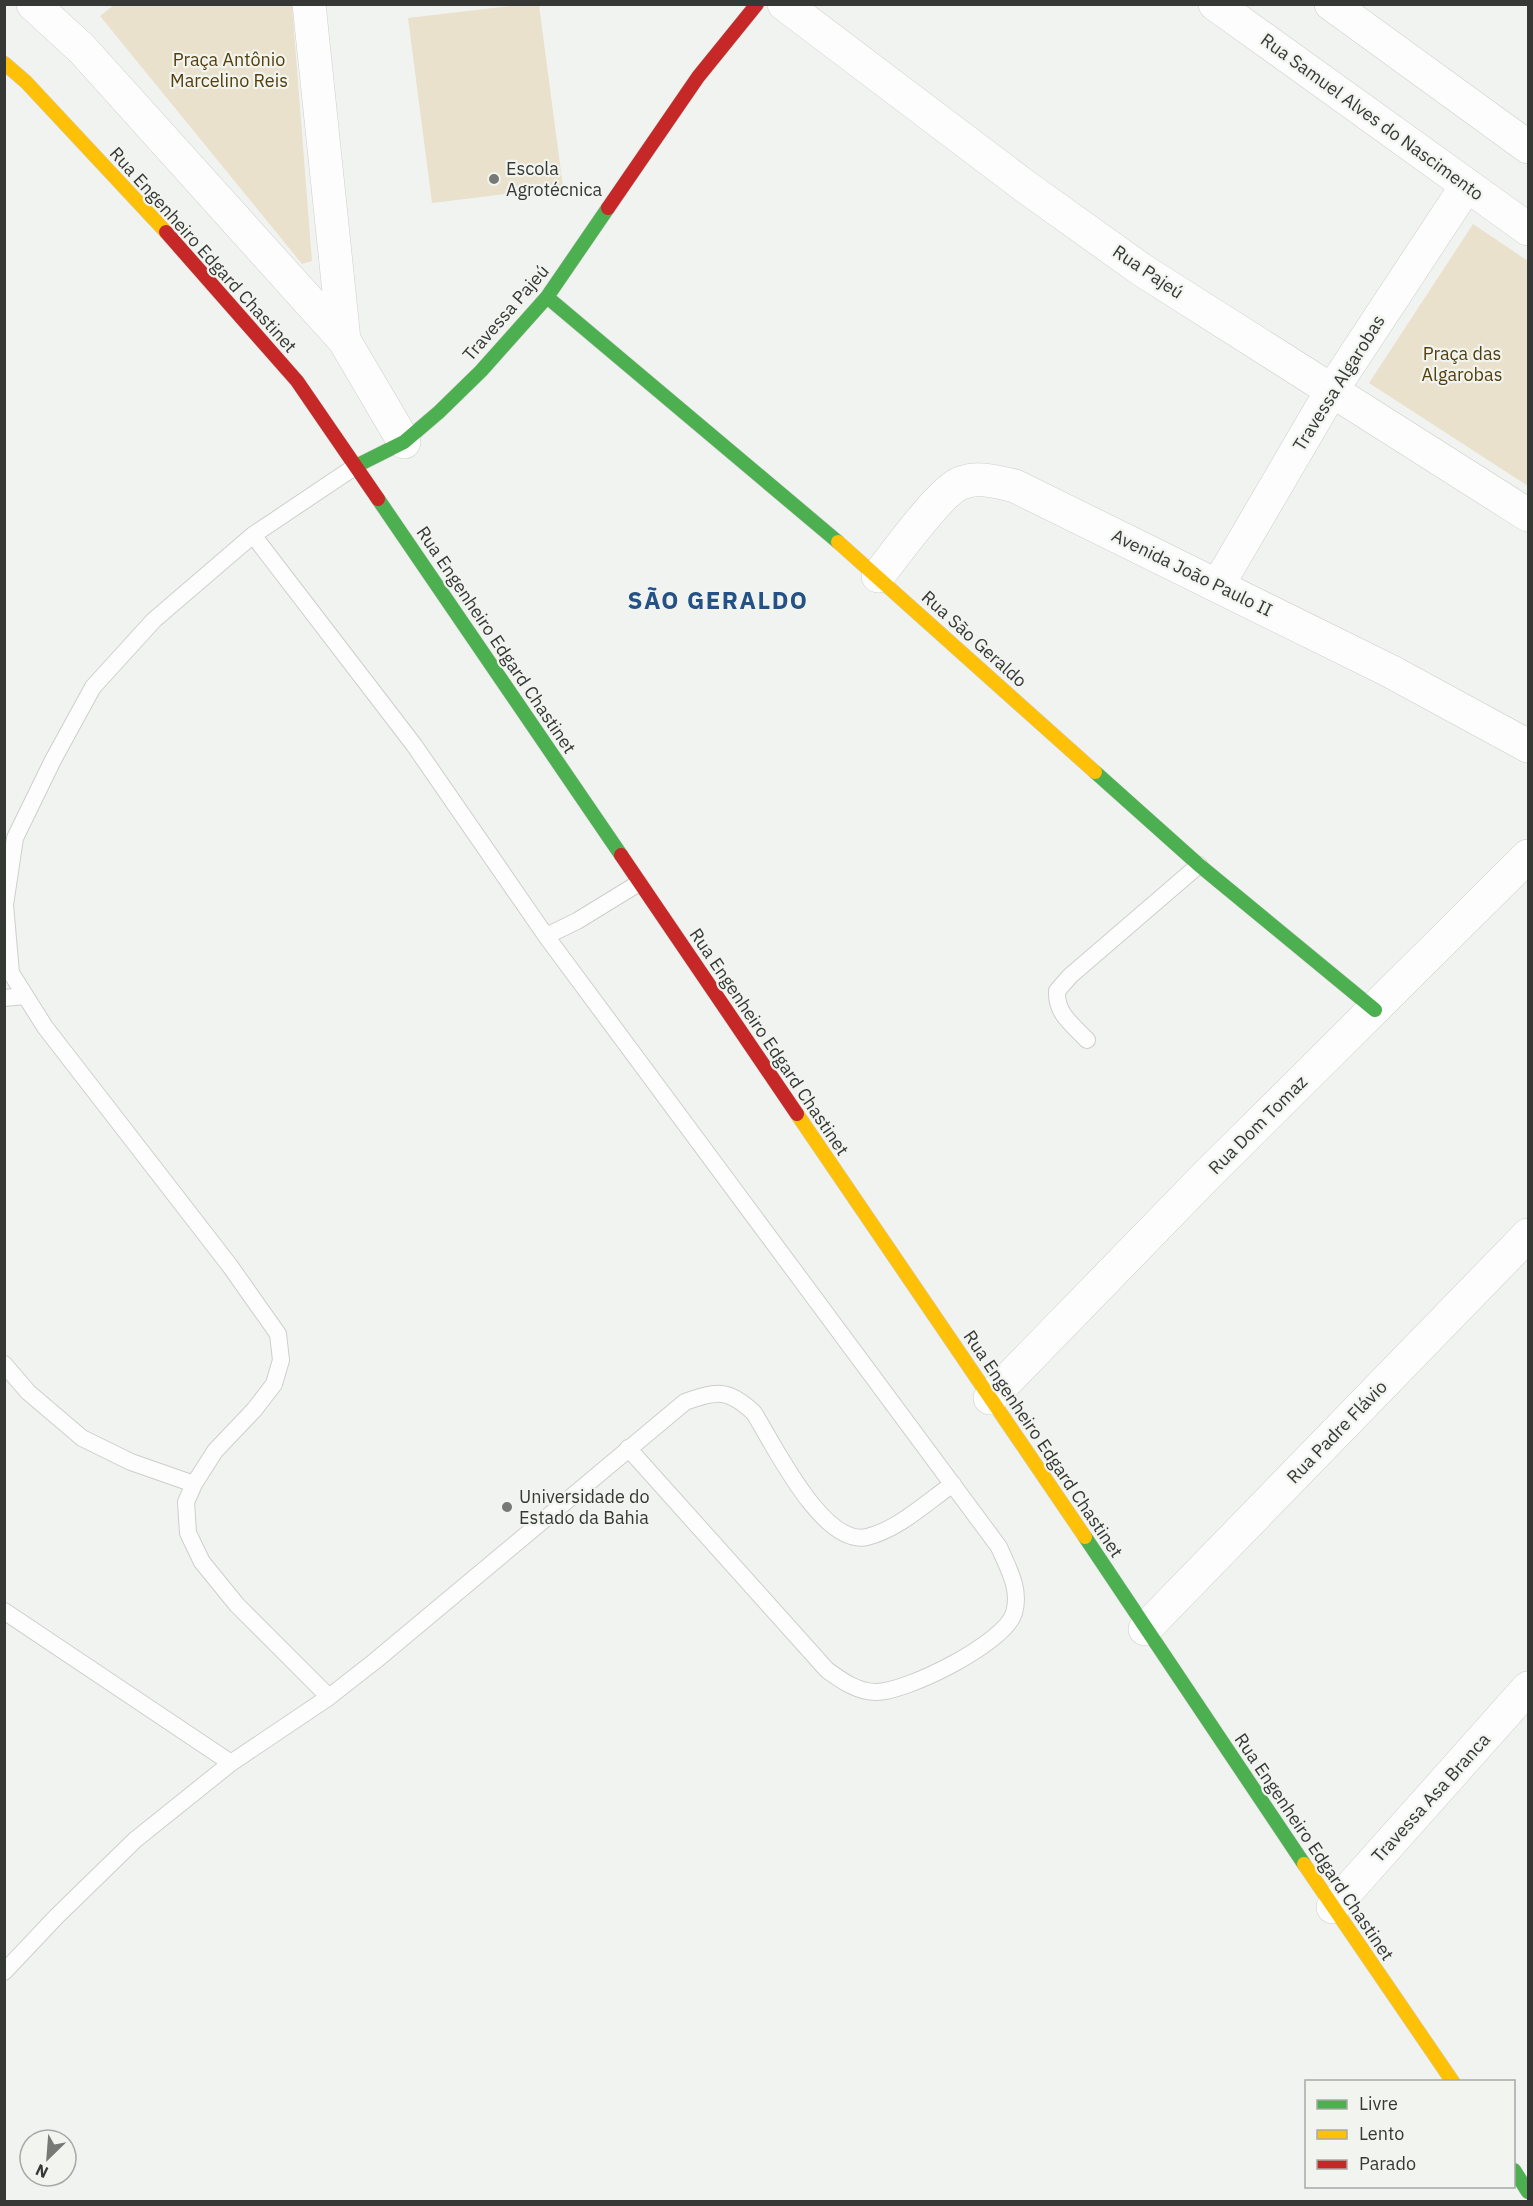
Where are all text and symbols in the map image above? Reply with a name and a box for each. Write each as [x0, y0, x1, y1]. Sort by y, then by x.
street label: Rua Samuel Alves do Nascimento [1256, 28, 1488, 205]
park label: Praça Antônio Marcelino Reis [170, 48, 288, 92]
street label: Rua Engenheiro Edgard Chastinet [105, 142, 302, 357]
place label: Escola Agrotécnica [506, 157, 603, 201]
marker: Escola Agrotécnica [487, 172, 501, 186]
street label: Rua Pajeú [1108, 240, 1188, 304]
street label: Travessa Pajeú [457, 260, 554, 366]
street label: Travessa Algarobas [1287, 310, 1390, 455]
park label: Praça das Algarobas [1422, 342, 1502, 386]
street label: Rua Engenheiro Edgard Chastinet [412, 522, 581, 758]
street label: Avenida João Paulo II [1108, 524, 1276, 622]
district label: SÃO GERALDO [627, 584, 809, 616]
street label: Rua São Geraldo [917, 585, 1032, 692]
street label: Rua Engenheiro Edgard Chastinet [685, 924, 854, 1160]
street label: Rua Dom Tomaz [1203, 1070, 1312, 1179]
street label: Rua Engenheiro Edgard Chastinet [959, 1326, 1128, 1562]
street label: Rua Padre Flávio [1282, 1375, 1392, 1488]
place label: Universidade do Estado da Bahia [519, 1485, 650, 1529]
marker: Universidade do Estado da Bahia [500, 1500, 514, 1514]
street label: Travessa Asa Branca [1366, 1728, 1495, 1867]
street label: Rua Engenheiro Edgard Chastinet [1230, 1729, 1399, 1965]
legend [1305, 2080, 1515, 2188]
text: Livre [1359, 2092, 1398, 2115]
text: Lento [1359, 2122, 1404, 2145]
north arrow [18, 2128, 78, 2188]
text: Parado [1359, 2152, 1416, 2175]
text: N [32, 2160, 51, 2183]

